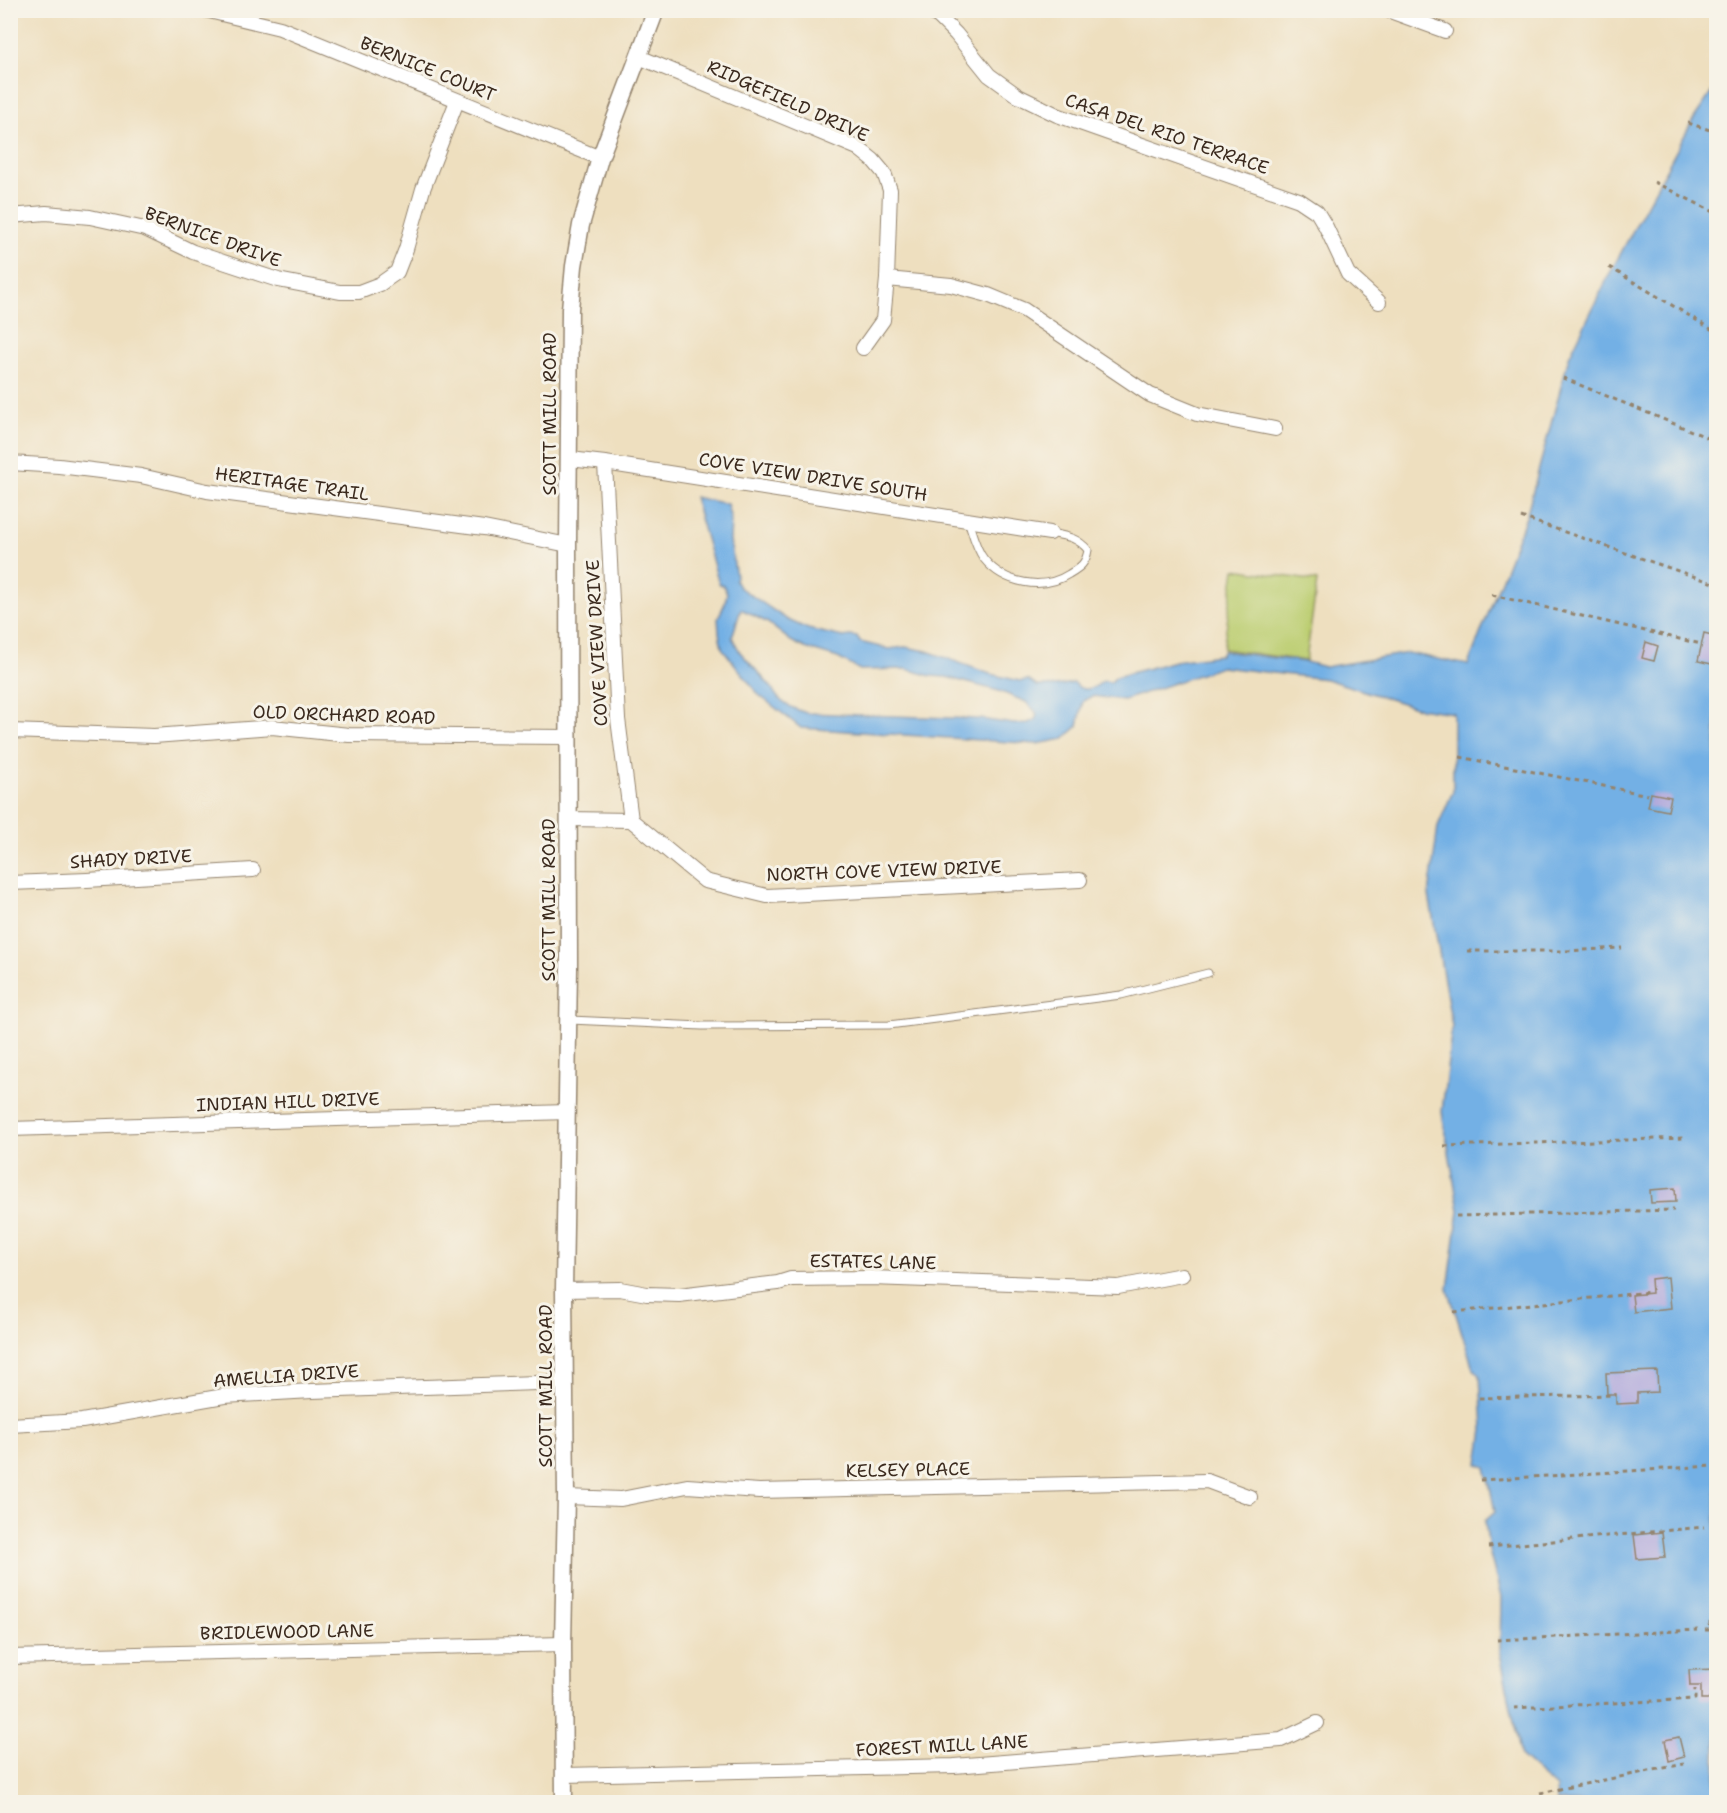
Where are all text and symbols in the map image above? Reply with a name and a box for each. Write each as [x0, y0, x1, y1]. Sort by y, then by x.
street label: BERNICE COURT [357, 31, 499, 107]
street label: RIDGEFIELD DRIVE [703, 54, 873, 148]
street label: CASA DEL RIO TERRACE [1062, 88, 1272, 180]
street label: BERNICE DRIVE [142, 201, 284, 273]
street label: SCOTT MILL ROAD [538, 332, 562, 496]
street label: COVE VIEW DRIVE SOUTH [697, 447, 929, 507]
street label: HERITAGE TRAIL [213, 461, 371, 507]
street label: COVE VIEW DRIVE [581, 559, 613, 727]
street label: OLD ORCHARD ROAD [252, 700, 436, 730]
street label: SCOTT MILL ROAD [537, 818, 561, 982]
street label: SHADY DRIVE [69, 844, 193, 874]
street label: NORTH COVE VIEW DRIVE [766, 855, 1002, 887]
street label: INDIAN HILL DRIVE [196, 1087, 380, 1117]
street label: ESTATES LANE [809, 1249, 937, 1275]
street label: SCOTT MILL ROAD [534, 1304, 558, 1468]
street label: AMELLIA DRIVE [212, 1359, 360, 1393]
street label: KELSEY PLACE [846, 1457, 970, 1483]
street label: BRIDLEWOOD LANE [200, 1618, 374, 1646]
street label: FOREST MILL LANE [855, 1729, 1029, 1763]

